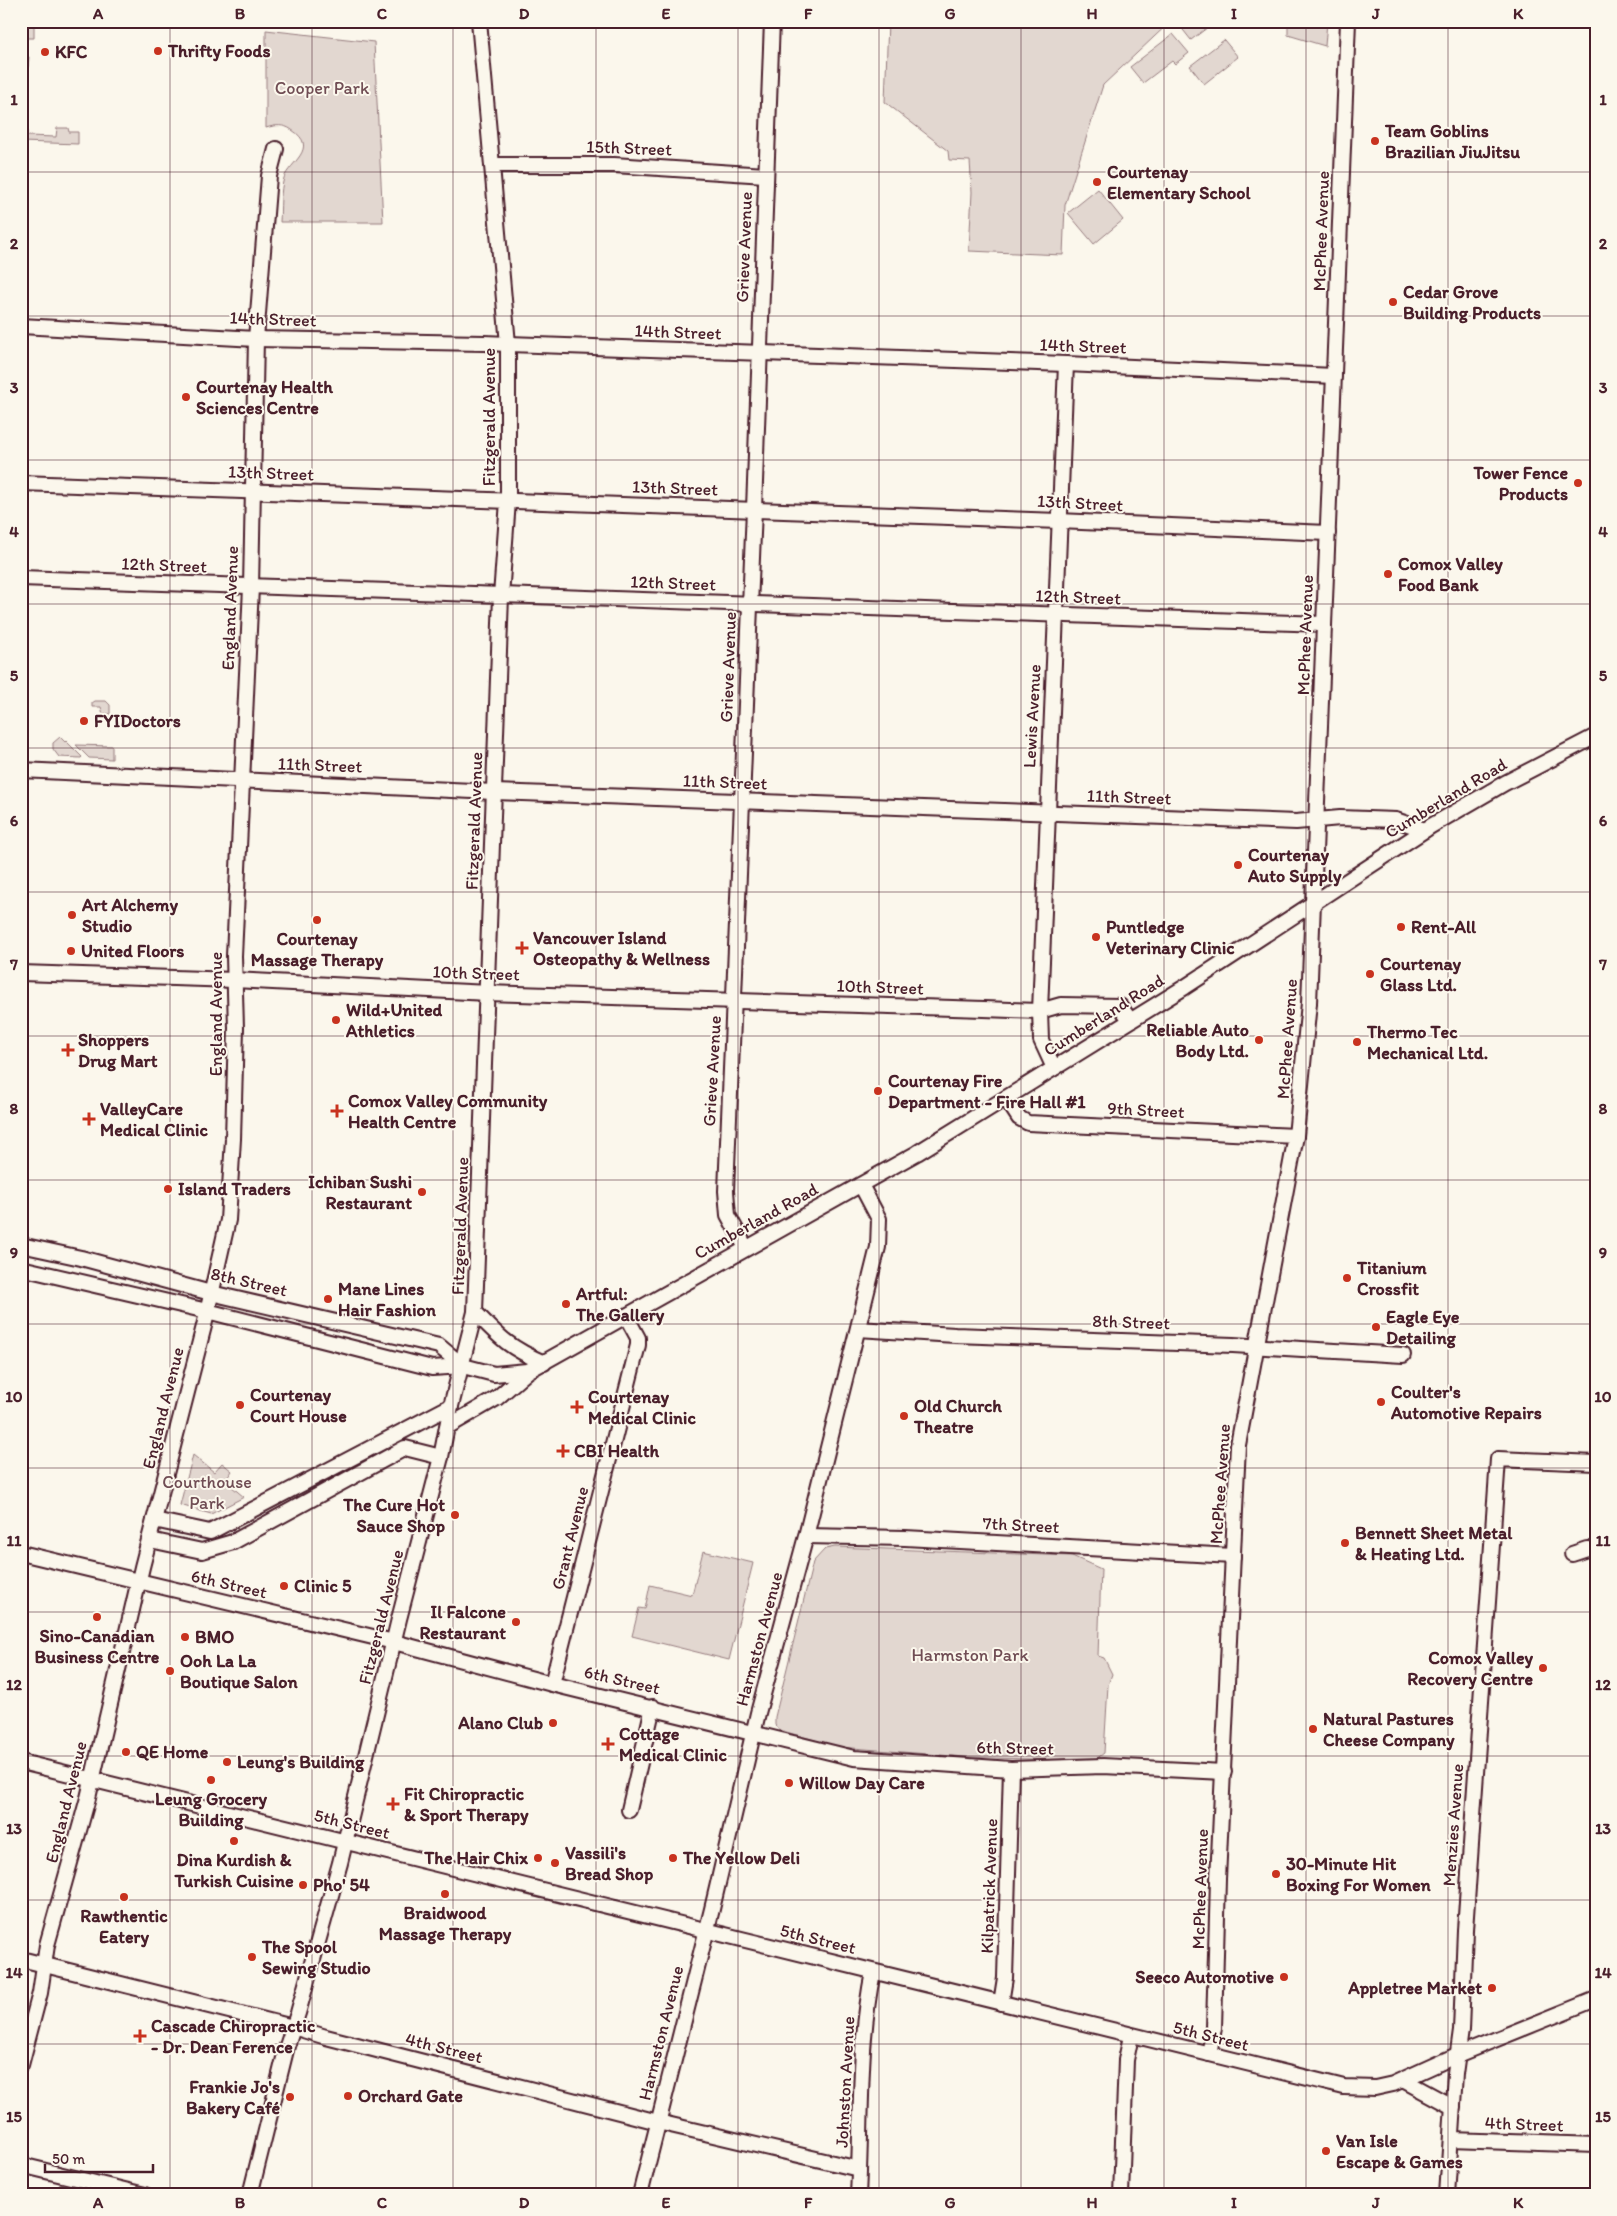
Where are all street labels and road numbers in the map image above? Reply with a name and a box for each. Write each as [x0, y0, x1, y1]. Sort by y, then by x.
street label: 15th Street [586, 136, 672, 160]
street label: McPhee Avenue [1308, 170, 1334, 292]
street label: Grieve Avenue [731, 191, 757, 303]
street label: 14th Street [229, 306, 317, 332]
street label: 14th Street [634, 319, 722, 345]
street label: 14th Street [1039, 333, 1127, 359]
street label: Fitzgerald Avenue [478, 348, 500, 486]
street label: 13th Street [228, 461, 315, 486]
street label: 13th Street [632, 476, 719, 501]
street label: 13th Street [1036, 490, 1124, 516]
street label: England Avenue [217, 545, 243, 671]
street label: 12th Street [121, 553, 207, 577]
street label: 12th Street [630, 571, 716, 595]
street label: McPhee Avenue [1292, 574, 1318, 696]
street label: 12th Street [1035, 585, 1121, 609]
street label: Grieve Avenue [715, 611, 741, 723]
street label: Lewis Avenue [1018, 664, 1046, 768]
street label: Fitzgerald Avenue [461, 752, 487, 890]
street label: 11th Street [277, 753, 363, 777]
street label: Cumberland Road [1381, 753, 1511, 843]
street label: 11th Street [682, 770, 768, 794]
street label: 11th Street [1086, 785, 1172, 809]
street label: England Avenue [205, 952, 227, 1076]
street label: 10th Street [432, 960, 520, 986]
street label: Cumberland Road [1040, 969, 1168, 1061]
street label: 10th Street [836, 974, 924, 1000]
street label: McPhee Avenue [1272, 978, 1302, 1100]
street label: Grieve Avenue [698, 1015, 726, 1127]
street label: 9th Street [1107, 1097, 1185, 1123]
street label: Fitzgerald Avenue [447, 1157, 473, 1295]
street label: Cumberland Road [690, 1178, 822, 1264]
street label: 8th Street [209, 1263, 290, 1302]
street label: 8th Street [1092, 1310, 1171, 1334]
street label: England Avenue [137, 1345, 189, 1471]
street label: McPhee Avenue [1205, 1423, 1235, 1545]
street label: Grant Avenue [547, 1484, 593, 1592]
street label: 7th Street [982, 1512, 1060, 1538]
street label: Fitzgerald Avenue [354, 1547, 408, 1687]
street label: 6th Street [189, 1565, 269, 1603]
street label: Harmston Avenue [730, 1569, 788, 1709]
street label: 6th Street [582, 1661, 662, 1699]
street label: 6th Street [976, 1736, 1054, 1760]
street label: England Avenue [40, 1739, 92, 1865]
street label: Menzies Avenue [1438, 1763, 1468, 1887]
street label: 5th Street [312, 1804, 392, 1844]
street label: Kilpatrick Avenue [976, 1818, 1002, 1954]
street label: McPhee Avenue [1187, 1828, 1213, 1950]
street label: 5th Street [778, 1919, 858, 1959]
street label: Harmston Avenue [634, 1963, 688, 2103]
street label: Johnston Avenue [831, 2016, 859, 2148]
street label: 5th Street [1171, 2016, 1251, 2056]
street label: 4th Street [403, 2028, 485, 2068]
street label: 4th Street [1484, 2112, 1564, 2136]

